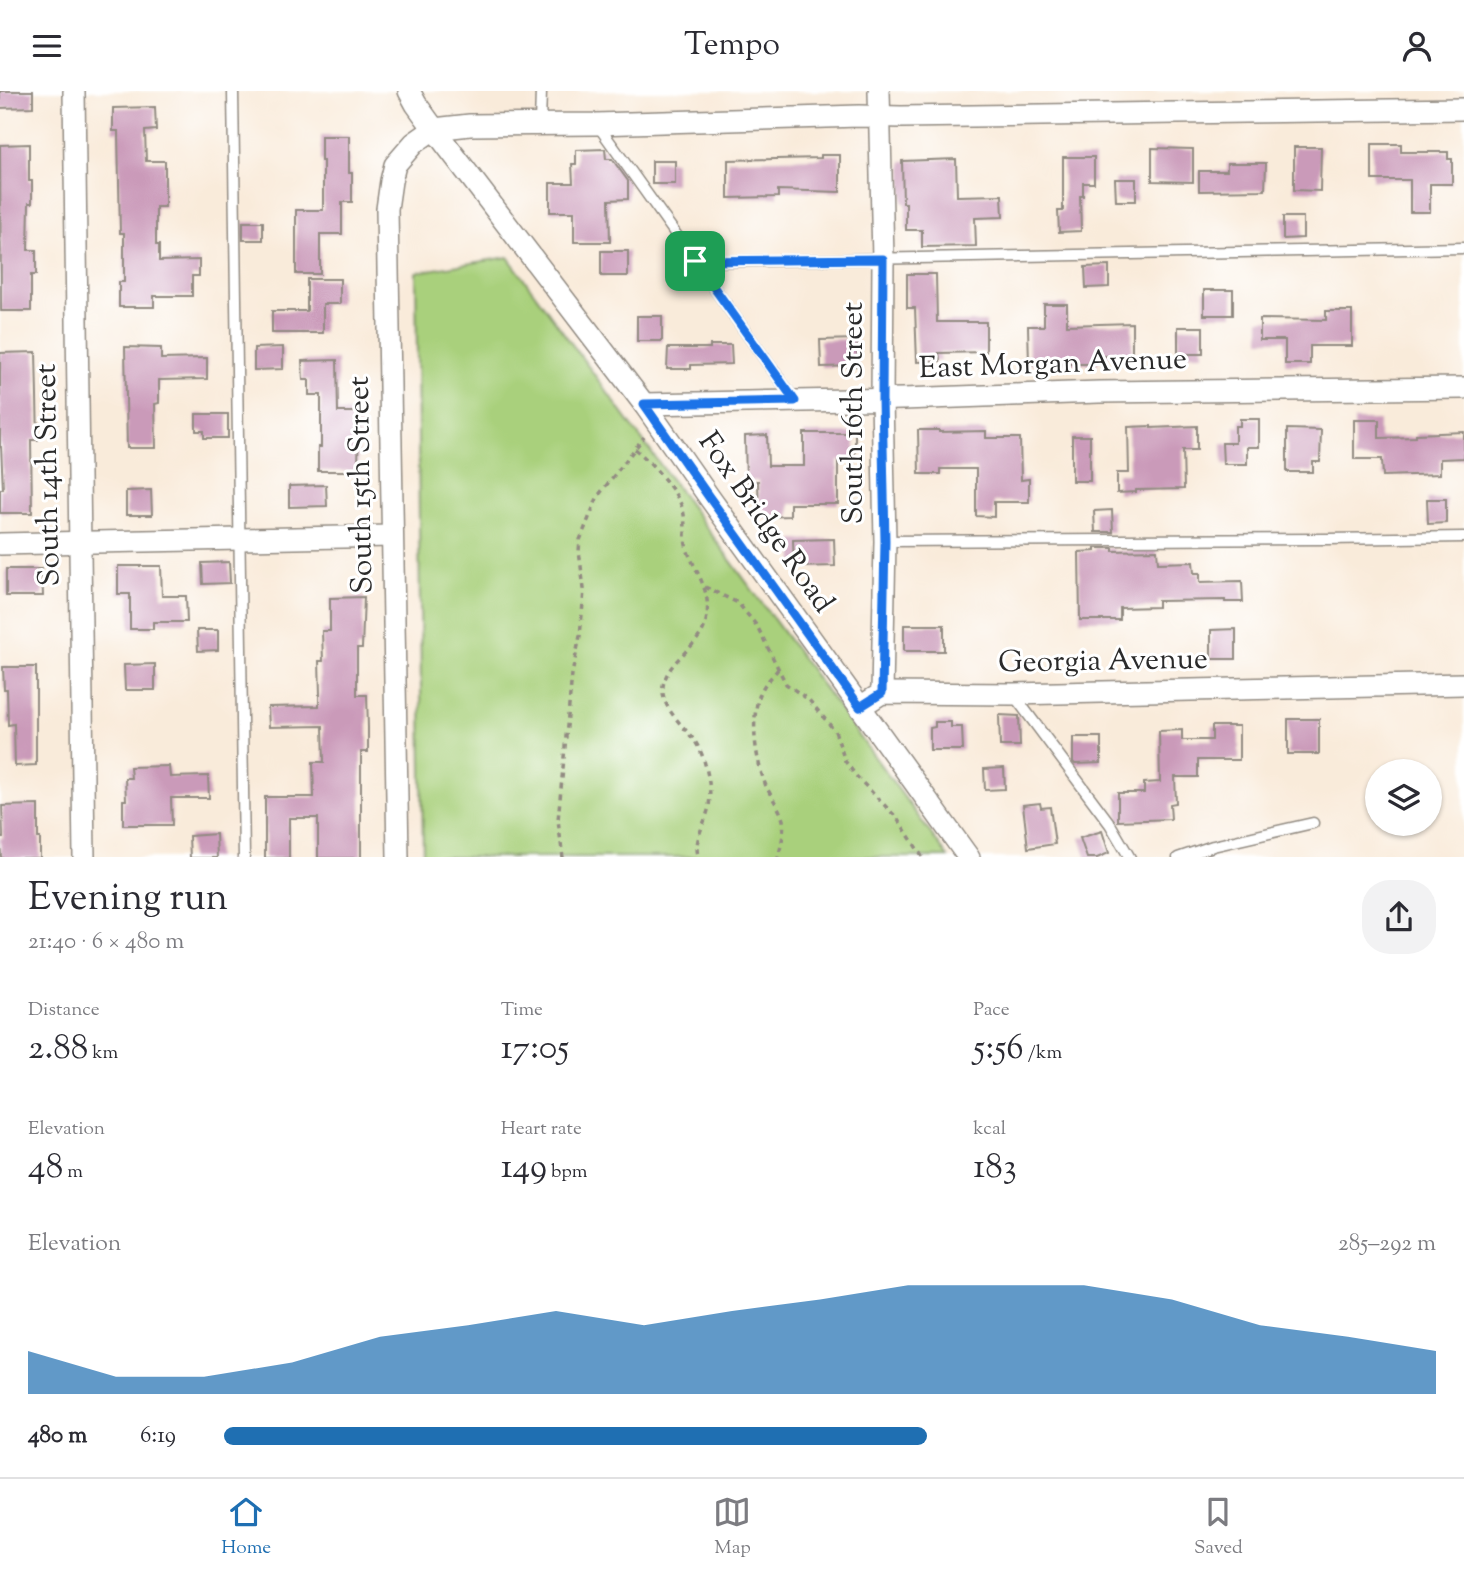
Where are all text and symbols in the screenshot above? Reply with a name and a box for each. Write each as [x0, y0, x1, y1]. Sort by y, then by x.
text: Tempo [684, 23, 780, 69]
icon: menu [28, 27, 66, 65]
icon: person [1398, 27, 1436, 65]
pin [665, 231, 725, 291]
icon: arrive [676, 242, 714, 280]
street label: South 16th Street [833, 302, 876, 524]
street label: East Morgan Avenue [918, 339, 1188, 391]
street label: South 14th Street [26, 363, 72, 587]
street label: South 15th Street [339, 376, 385, 594]
street label: Fox Bridge Road [686, 424, 844, 622]
street label: Georgia Avenue [998, 639, 1208, 685]
map controls [1365, 759, 1442, 836]
button: layers [1365, 759, 1442, 836]
text: Evening run [28, 873, 228, 927]
button: share [1362, 880, 1436, 954]
text: 21:40 · 6 × 480 m [28, 926, 184, 959]
text: Distance [28, 997, 100, 1024]
text: Time [501, 997, 543, 1024]
text: Pace [973, 997, 1010, 1024]
text: 2.88 [28, 1024, 88, 1075]
text: 17:05 [501, 1024, 569, 1075]
text: 5:56 [973, 1024, 1024, 1075]
text: km [88, 1040, 118, 1067]
text: /km [1024, 1040, 1062, 1067]
text: Elevation [28, 1116, 105, 1143]
text: Heart rate [501, 1116, 582, 1143]
text: kcal [973, 1116, 1006, 1143]
text: 48 [28, 1143, 63, 1194]
text: 149 [501, 1143, 547, 1194]
text: 183 [973, 1143, 1017, 1194]
text: m [63, 1159, 83, 1186]
text: bpm [547, 1159, 587, 1186]
text: Elevation [28, 1228, 121, 1261]
text: 285–292 m [1338, 1228, 1436, 1261]
text: 480 m [28, 1420, 87, 1453]
text: 6:19 [140, 1420, 176, 1453]
tab: Home [221, 1493, 271, 1562]
tab: Map [713, 1493, 751, 1562]
tab: Saved [1194, 1493, 1243, 1562]

